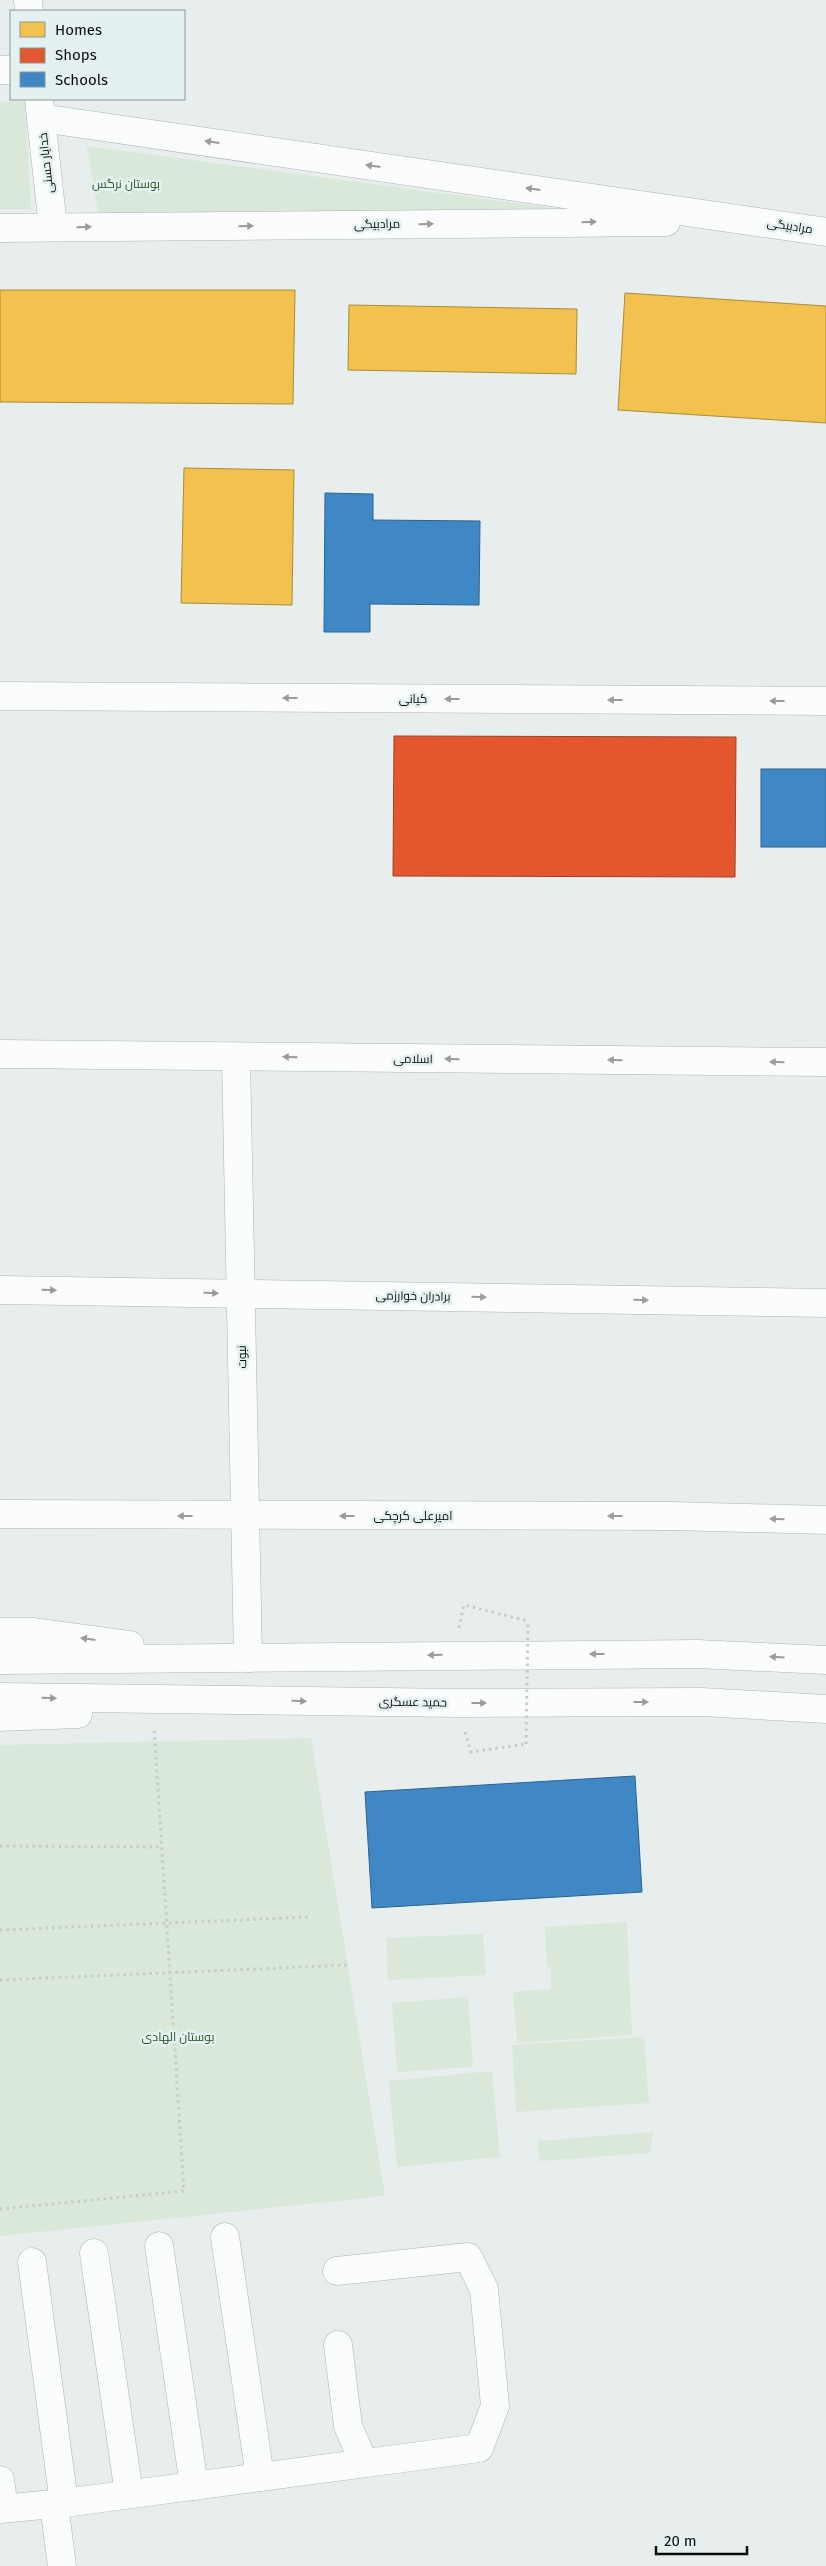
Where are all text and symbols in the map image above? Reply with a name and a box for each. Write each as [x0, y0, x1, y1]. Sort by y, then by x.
legend [10, 10, 185, 100]
text: Homes [55, 21, 102, 39]
text: Shops [55, 46, 97, 64]
text: Schools [55, 71, 108, 89]
street label: خدایار حسنی [36, 132, 56, 194]
one-way arrow [203, 138, 219, 146]
one-way arrow [364, 161, 380, 169]
park label: بوستان نرگس [92, 177, 160, 191]
one-way arrow [525, 184, 541, 192]
street label: مرادبیگی [766, 215, 814, 237]
street label: مرادبیگی [354, 217, 400, 231]
one-way arrow [581, 218, 597, 226]
one-way arrow [418, 220, 434, 228]
one-way arrow [238, 221, 254, 229]
one-way arrow [76, 223, 92, 231]
street label: کیانی [399, 692, 427, 706]
one-way arrow [282, 694, 298, 702]
one-way arrow [444, 695, 460, 703]
one-way arrow [607, 696, 623, 704]
one-way arrow [769, 697, 785, 705]
street label: اسلامی [393, 1052, 433, 1066]
one-way arrow [282, 1053, 298, 1061]
one-way arrow [444, 1055, 460, 1063]
one-way arrow [607, 1056, 623, 1064]
one-way arrow [769, 1058, 785, 1066]
one-way arrow [41, 1287, 57, 1295]
street label: برادران خوارزمی [375, 1288, 451, 1304]
one-way arrow [203, 1289, 219, 1297]
one-way arrow [471, 1294, 487, 1302]
one-way arrow [633, 1296, 649, 1304]
street label: نبوت [235, 1345, 249, 1369]
street label: امیرعلی کرچکی [374, 1509, 452, 1525]
one-way arrow [177, 1512, 193, 1520]
one-way arrow [339, 1512, 355, 1520]
one-way arrow [607, 1512, 623, 1520]
one-way arrow [769, 1515, 785, 1523]
one-way arrow [80, 1635, 96, 1643]
one-way arrow [589, 1650, 605, 1658]
one-way arrow [427, 1651, 443, 1659]
one-way arrow [769, 1653, 785, 1661]
one-way arrow [41, 1694, 57, 1702]
street label: حمید عسگری [379, 1694, 447, 1710]
one-way arrow [291, 1697, 307, 1705]
one-way arrow [633, 1698, 649, 1706]
one-way arrow [471, 1699, 487, 1707]
park label: بوستان الهادی [142, 2030, 214, 2044]
scale bar [656, 2524, 747, 2556]
text: 20 m [664, 2532, 697, 2550]

